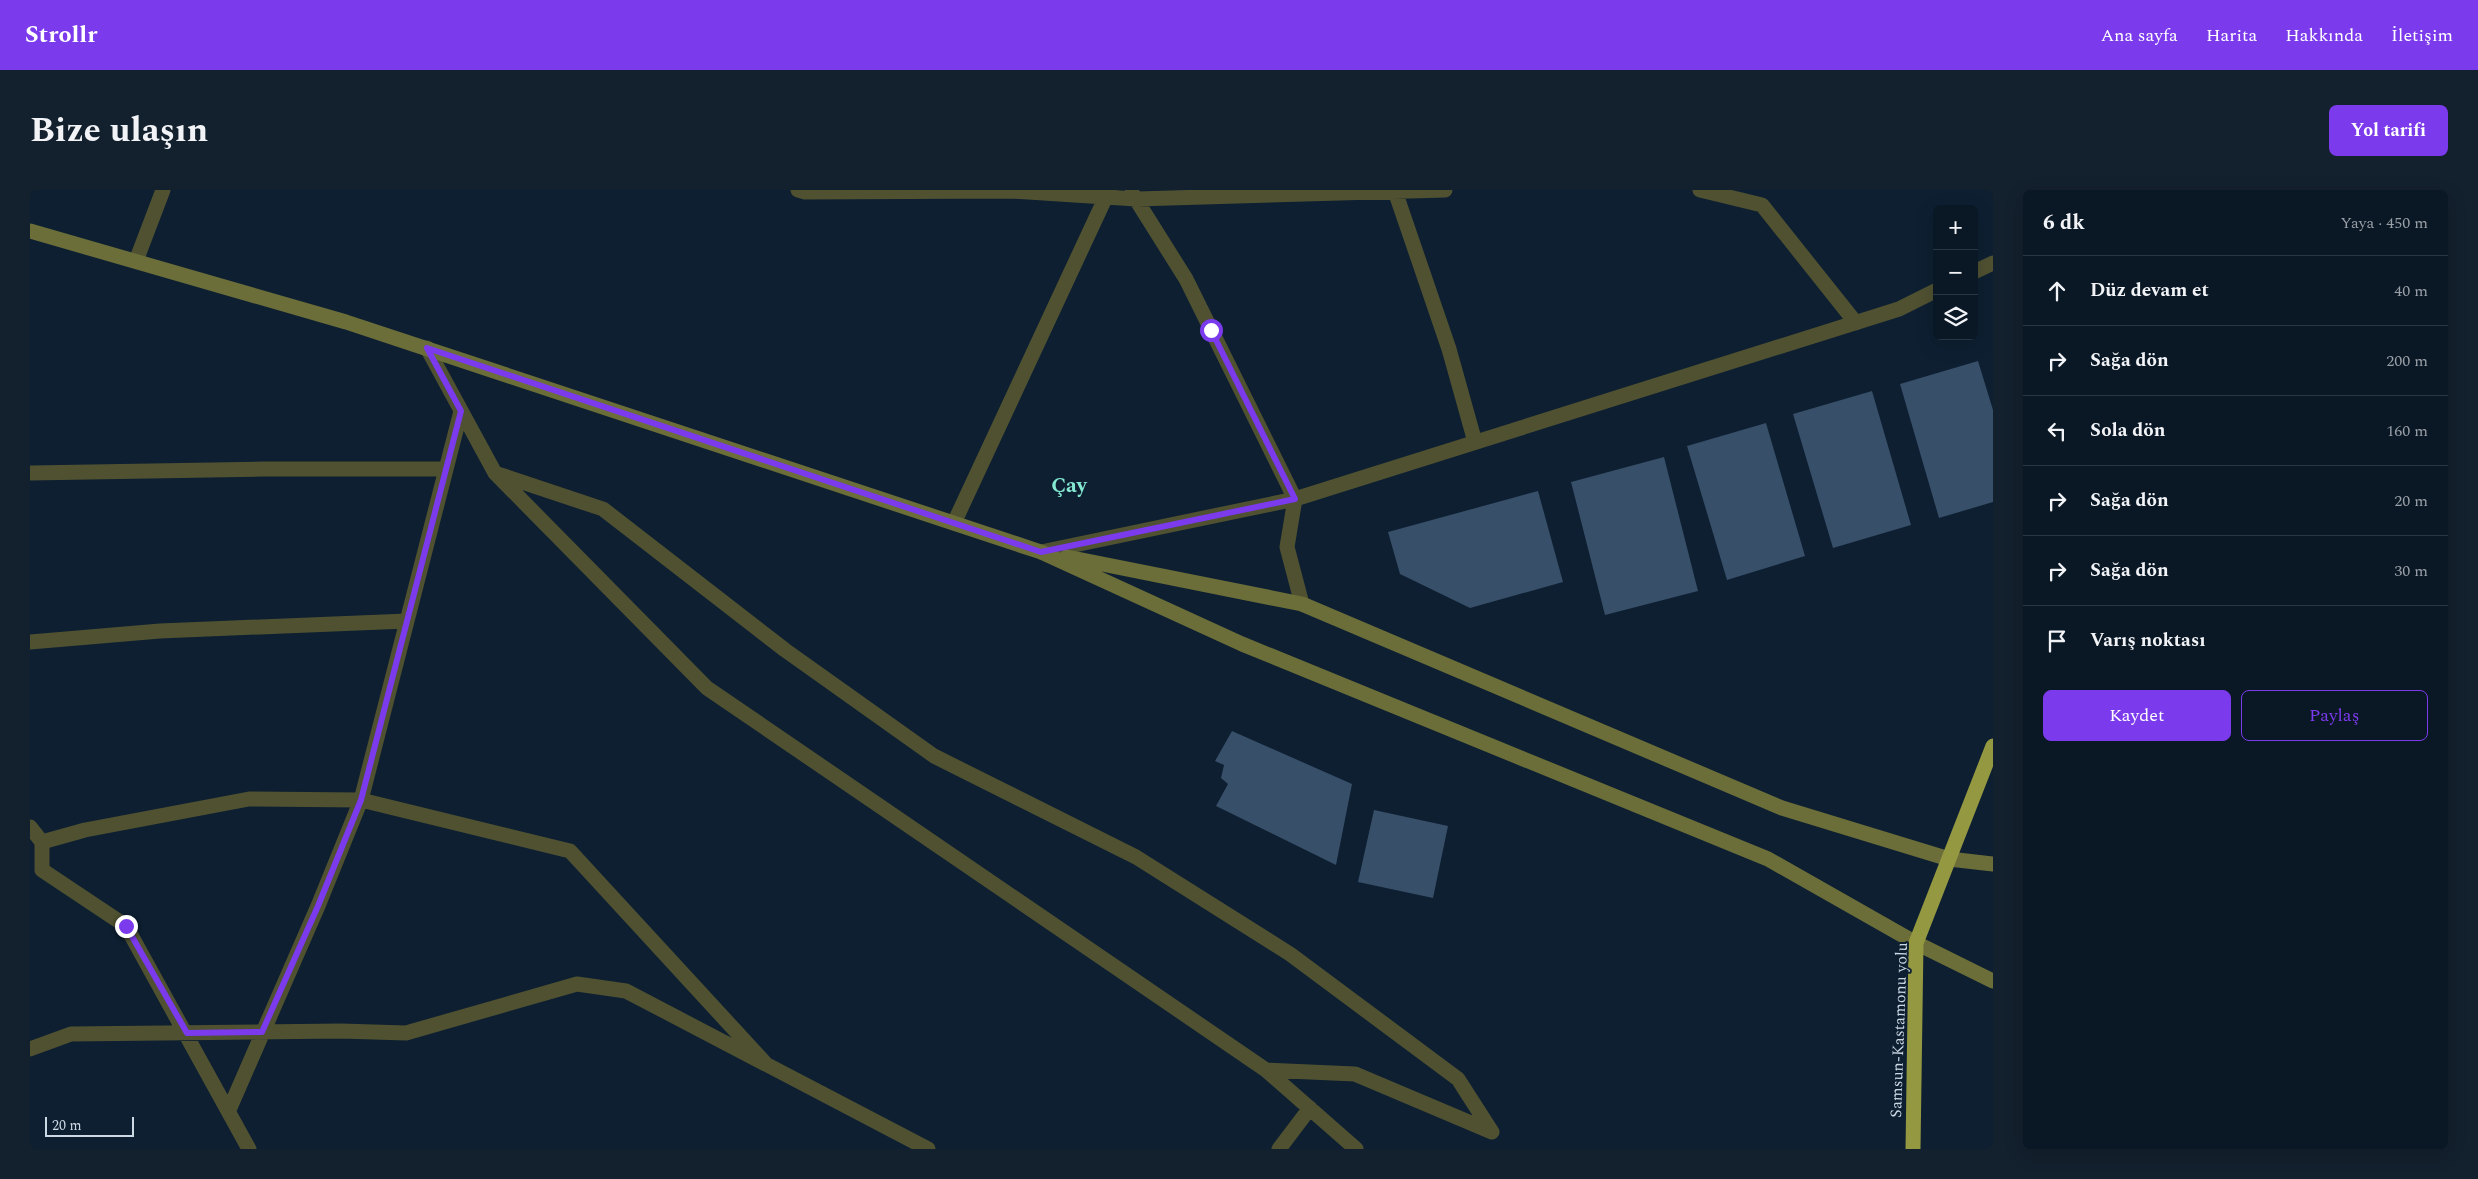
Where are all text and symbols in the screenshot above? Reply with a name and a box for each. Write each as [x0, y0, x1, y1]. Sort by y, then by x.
text: Strollr [25, 17, 97, 53]
text: Ana sayfa [2101, 22, 2178, 49]
text: Harita [2206, 22, 2257, 49]
text: Hakkında [2285, 22, 2363, 49]
text: İletişim [2391, 22, 2453, 49]
text: Bize ulaşın [30, 104, 208, 157]
button: Yol tarifi [2329, 105, 2448, 156]
map controls [1933, 205, 1978, 340]
button: + [1933, 205, 1978, 250]
text: 6 dk [2043, 207, 2085, 239]
text: Yaya · 450 m [2341, 211, 2428, 235]
button: − [1933, 250, 1978, 295]
text: Düz devam et [2090, 276, 2209, 305]
icon: ahead [2043, 277, 2071, 305]
text: 40 m [2394, 279, 2428, 303]
button: layers [1933, 295, 1978, 340]
route start [1200, 319, 1223, 342]
text: Sağa dön [2090, 346, 2169, 375]
icon: right [2043, 347, 2071, 375]
text: 200 m [2386, 349, 2428, 373]
text: Sola dön [2090, 416, 2165, 445]
icon: left [2043, 417, 2071, 445]
text: 160 m [2386, 419, 2428, 443]
district label: Çay [1051, 470, 1088, 502]
text: Sağa dön [2090, 486, 2169, 515]
icon: right [2043, 487, 2071, 515]
text: 20 m [2394, 489, 2428, 513]
text: Sağa dön [2090, 556, 2169, 585]
icon: right [2043, 557, 2071, 585]
text: 30 m [2394, 559, 2428, 583]
text: Varış noktası [2090, 626, 2206, 655]
icon: arrive [2043, 627, 2071, 655]
button: Kaydet [2043, 690, 2231, 741]
button: Paylaş [2241, 690, 2428, 741]
route end [115, 915, 138, 938]
street label: Samsun-Kastamonu yolu [1884, 942, 1914, 1118]
scale bar [45, 1114, 134, 1137]
text: 20 m [52, 1115, 82, 1136]

